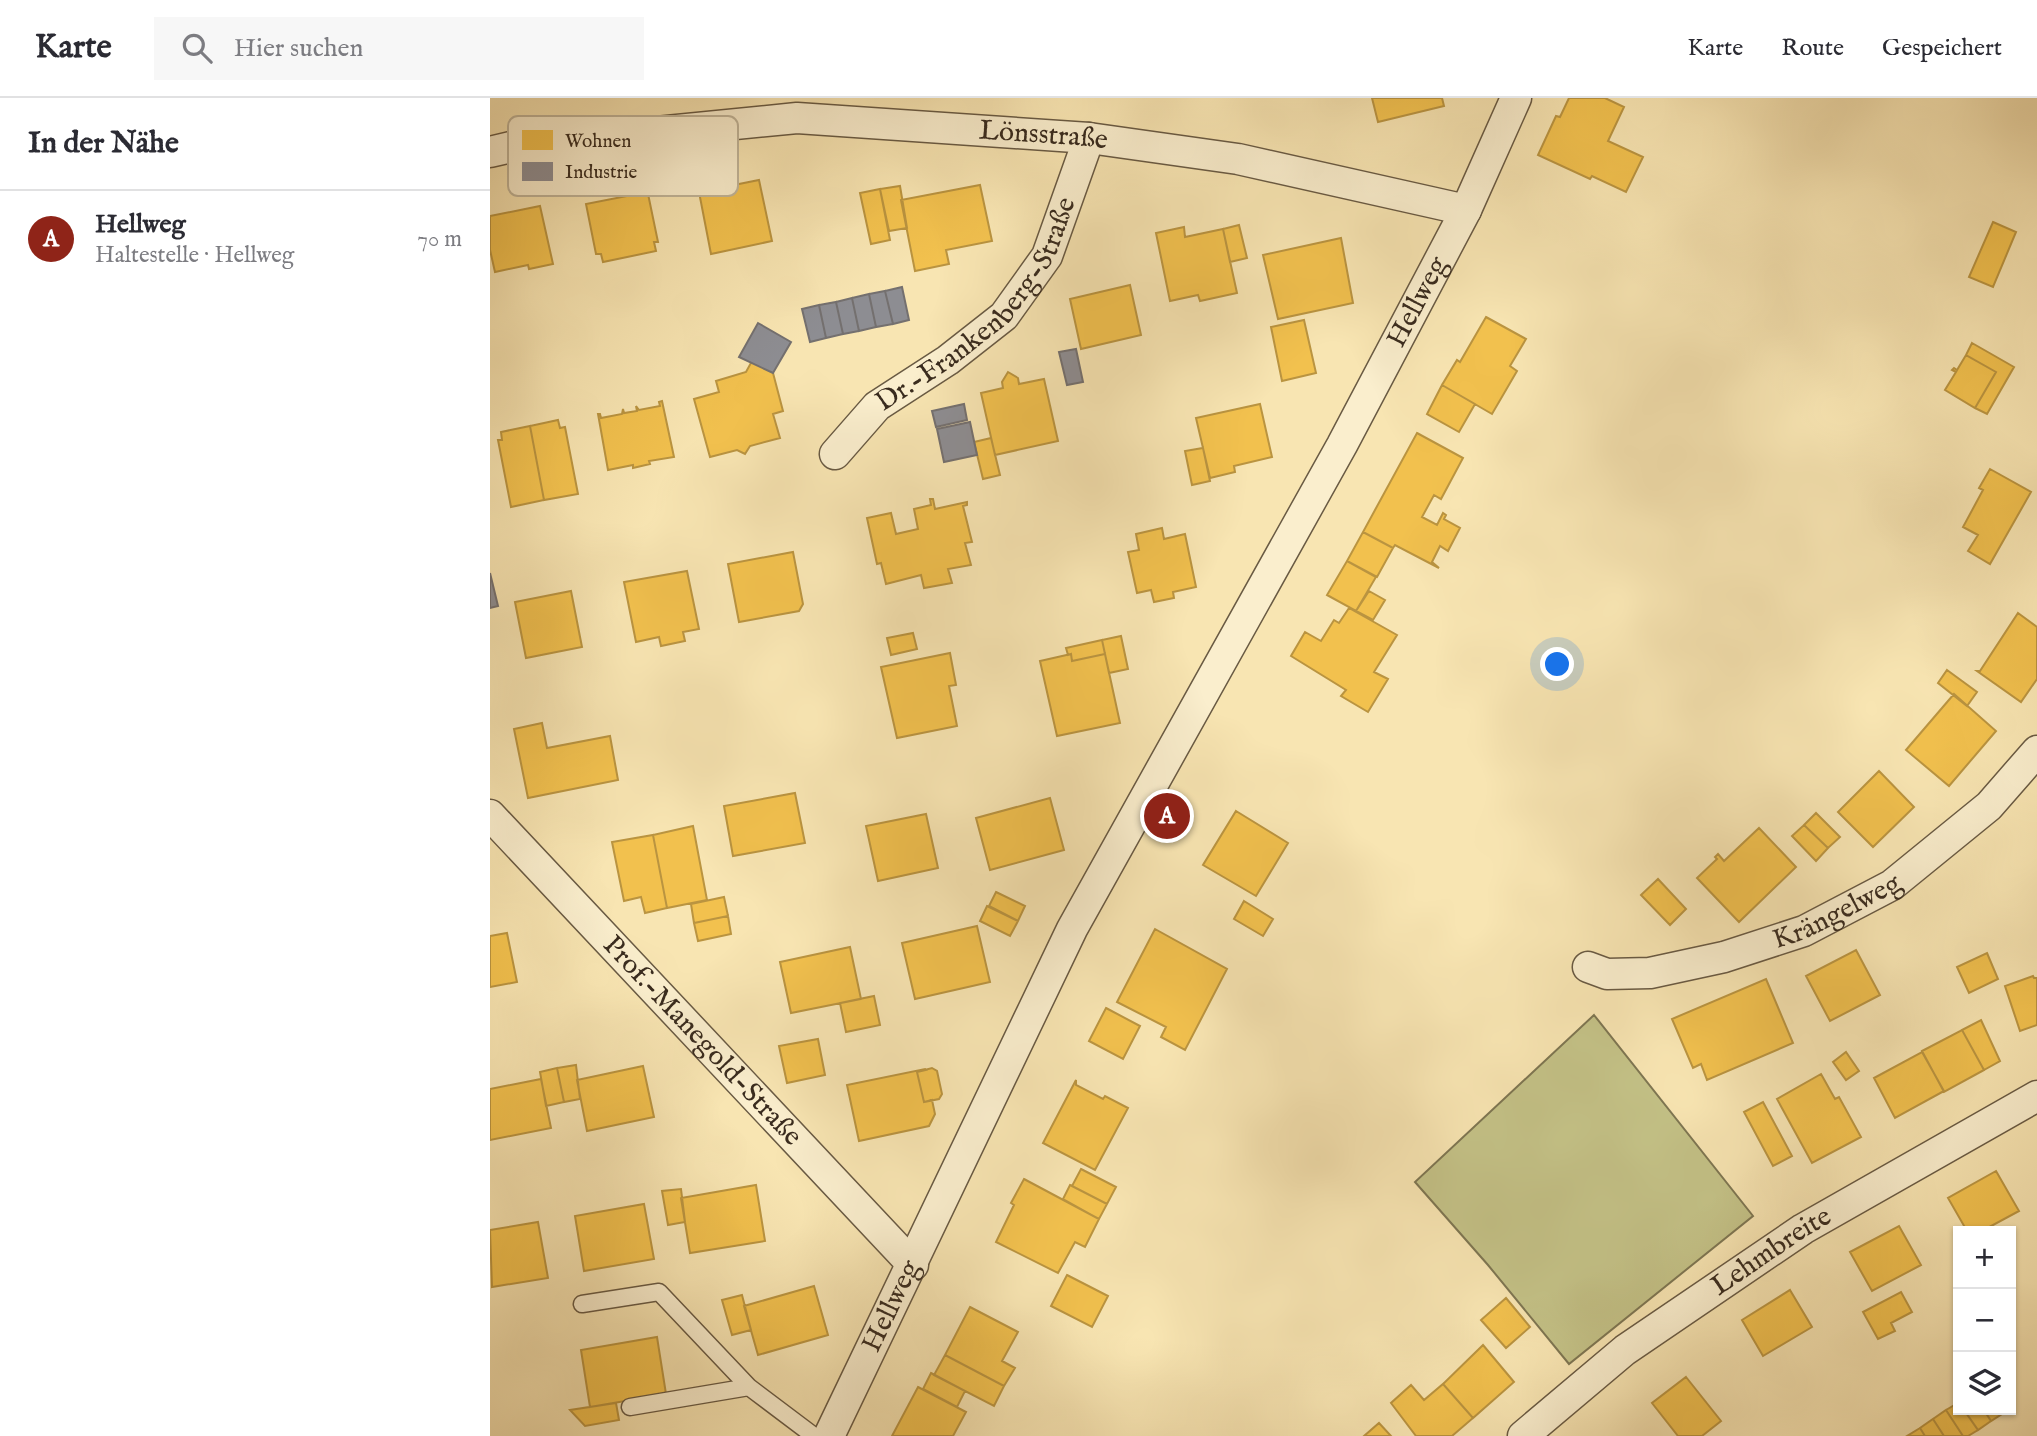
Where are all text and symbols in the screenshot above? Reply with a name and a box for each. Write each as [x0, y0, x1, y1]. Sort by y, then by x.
search box [154, 17, 644, 80]
text: Karte [35, 27, 112, 69]
icon: search [178, 29, 216, 67]
text: Hier suchen [234, 32, 363, 65]
text: Karte [1688, 33, 1743, 64]
text: Route [1781, 33, 1844, 64]
text: Gespeichert [1882, 33, 2002, 64]
street label: Lönsstraße [978, 113, 1110, 158]
legend [508, 116, 738, 196]
text: In der Nähe [28, 125, 179, 163]
text: Wohnen [565, 130, 631, 154]
text: Industrie [565, 161, 637, 185]
street label: Dr.-Frankenberg-Straße [869, 193, 1084, 420]
text: Hellweg [95, 208, 186, 241]
text: A [43, 225, 59, 254]
text: 70 m [417, 225, 462, 254]
text: Haltestelle · Hellweg [95, 241, 294, 270]
street label: Hellweg [1379, 250, 1456, 353]
your location [1540, 647, 1574, 681]
pin: A [1144, 790, 1190, 842]
street label: Krängelweg [1769, 866, 1910, 957]
street label: Prof.-Manegold-Straße [595, 928, 810, 1154]
street label: Lehmbreite [1704, 1199, 1838, 1304]
map controls [1953, 1226, 2016, 1415]
button: + [1953, 1226, 2016, 1289]
street label: Hellweg [854, 1254, 928, 1358]
button: − [1953, 1289, 2016, 1352]
button: layers [1953, 1352, 2016, 1415]

